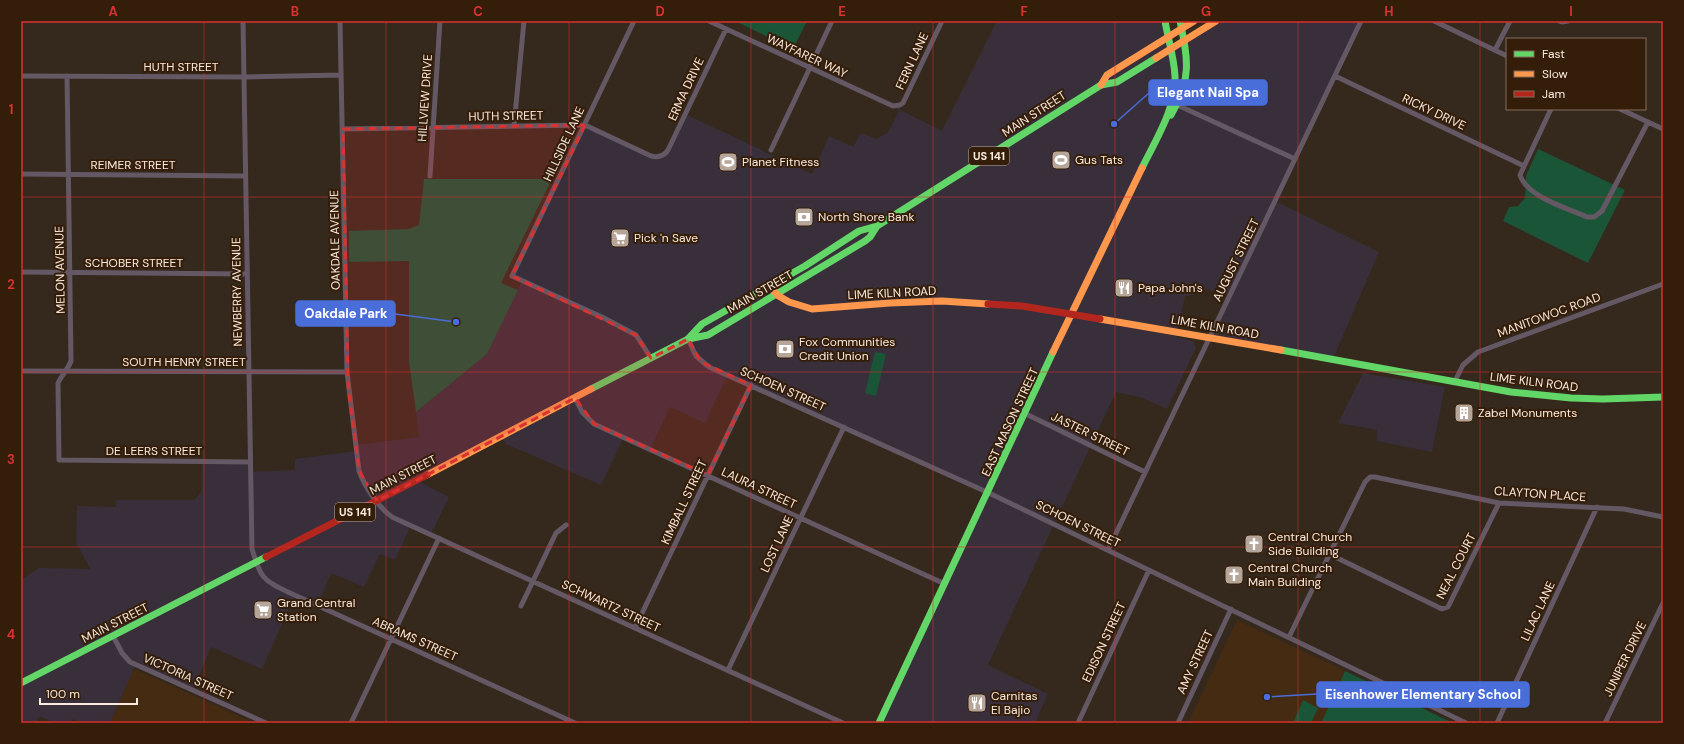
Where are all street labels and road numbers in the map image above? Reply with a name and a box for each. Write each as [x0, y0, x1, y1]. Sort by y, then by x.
street label: WAYFARER WAY [764, 30, 850, 82]
street label: FERN LANE [892, 30, 932, 92]
street label: HILLVIEW DRIVE [414, 54, 436, 142]
street label: ERMA DRIVE [664, 55, 708, 123]
street label: HUTH STREET [143, 59, 219, 75]
street label: MAIN STREET [999, 87, 1069, 141]
street label: RICKY DRIVE [1399, 90, 1469, 134]
street label: HILLSIDE LANE [540, 104, 588, 184]
street label: HUTH STREET [468, 107, 544, 125]
road number: US 141 [969, 147, 1009, 165]
street label: REIMER STREET [91, 157, 176, 173]
street label: OAKDALE AVENUE [326, 190, 344, 290]
street label: AUGUST STREET [1209, 216, 1263, 304]
street label: MELON AVENUE [51, 226, 69, 314]
street label: NEWBERRY AVENUE [228, 237, 246, 347]
street label: SCHOBER STREET [85, 255, 183, 271]
street label: MAIN STREET [724, 267, 796, 317]
street label: LIME KILN ROAD [847, 283, 937, 303]
street label: MANITOWOC ROAD [1495, 289, 1603, 341]
street label: LIME KILN ROAD [1170, 311, 1260, 343]
street label: SOUTH HENRY STREET [122, 354, 246, 370]
street label: SCHOEN STREET [738, 363, 829, 415]
street label: EAST MASON STREET [978, 365, 1042, 479]
street label: LIME KILN ROAD [1489, 369, 1579, 395]
street label: JASTER STREET [1048, 408, 1132, 460]
street label: DE LEERS STREET [106, 443, 202, 459]
street label: MAIN STREET [367, 451, 440, 499]
street label: KIMBALL STREET [657, 457, 711, 547]
street label: LAURA STREET [719, 464, 799, 512]
street label: CLAYTON PLACE [1493, 483, 1587, 505]
street label: SCHOEN STREET [1033, 497, 1123, 552]
road number: US 141 [335, 503, 375, 521]
street label: LOST LANE [757, 513, 797, 575]
street label: NEAL COURT [1432, 530, 1480, 602]
street label: SCHWARTZ STREET [559, 576, 663, 636]
street label: LILAC LANE [1517, 578, 1559, 643]
street label: MAIN STREET [79, 599, 152, 647]
street label: EDISON STREET [1078, 599, 1130, 685]
street label: ABRAMS STREET [370, 613, 460, 665]
street label: JUNIPER DRIVE [1600, 618, 1650, 699]
street label: AMY STREET [1173, 627, 1217, 697]
street label: VICTORIA STREET [141, 650, 236, 704]

